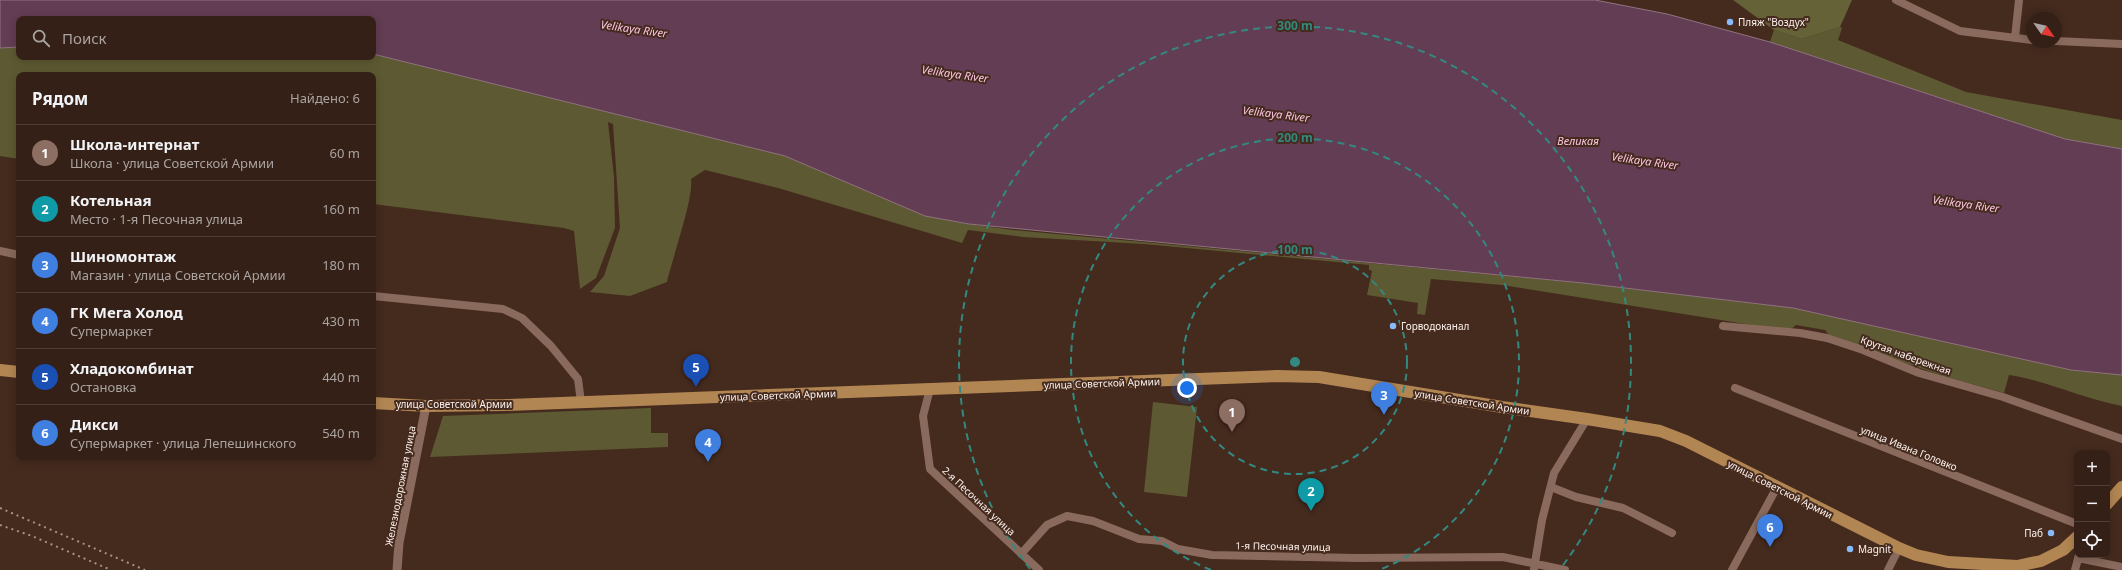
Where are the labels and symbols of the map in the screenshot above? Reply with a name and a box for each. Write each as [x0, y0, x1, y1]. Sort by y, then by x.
north arrow [2026, 12, 2062, 48]
place label: Пляж "Воздух" [1738, 15, 1809, 29]
water label: Velikaya River [600, 16, 669, 41]
text: 300 m [1277, 17, 1313, 34]
marker: Пляж "Воздух" [1725, 17, 1735, 27]
water label: Velikaya River [921, 61, 990, 86]
water label: Velikaya River [1242, 102, 1311, 125]
text: 200 m [1277, 129, 1313, 146]
water label: Великая [1557, 133, 1599, 148]
water label: Velikaya River [1611, 148, 1680, 173]
water label: Velikaya River [1932, 191, 2001, 216]
text: 100 m [1277, 241, 1313, 258]
place label: Горводоканал [1401, 319, 1470, 333]
marker: Горводоканал [1388, 321, 1398, 331]
street label: Крутая набережная [1859, 332, 1953, 378]
pin: 5 [683, 354, 709, 387]
centre of rings [1288, 355, 1302, 369]
street label: улица Советской Армии [1044, 374, 1160, 392]
your location [1177, 378, 1197, 398]
pin: 3 [1371, 382, 1397, 415]
street label: улица Советской Армии [720, 386, 836, 404]
street label: улица Советской Армии [1413, 386, 1531, 418]
street label: улица Советской Армии [396, 397, 512, 411]
pin: 1 [1219, 399, 1245, 432]
street label: улица Ивана Головко [1859, 422, 1959, 474]
street label: Железнодорожная улица [381, 425, 419, 547]
pin: 4 [695, 429, 721, 462]
street label: улица Советской Армии [1725, 456, 1835, 522]
street label: 2-я Песочная улица [939, 463, 1019, 539]
pin: 2 [1298, 478, 1324, 511]
pin: 6 [1757, 514, 1783, 547]
place label: Паб [2024, 526, 2043, 540]
marker: Паб [2046, 528, 2056, 538]
street label: 1-я Песочная улица [1235, 538, 1331, 554]
place label: Magnit [1858, 542, 1892, 556]
marker: Magnit [1845, 544, 1855, 554]

